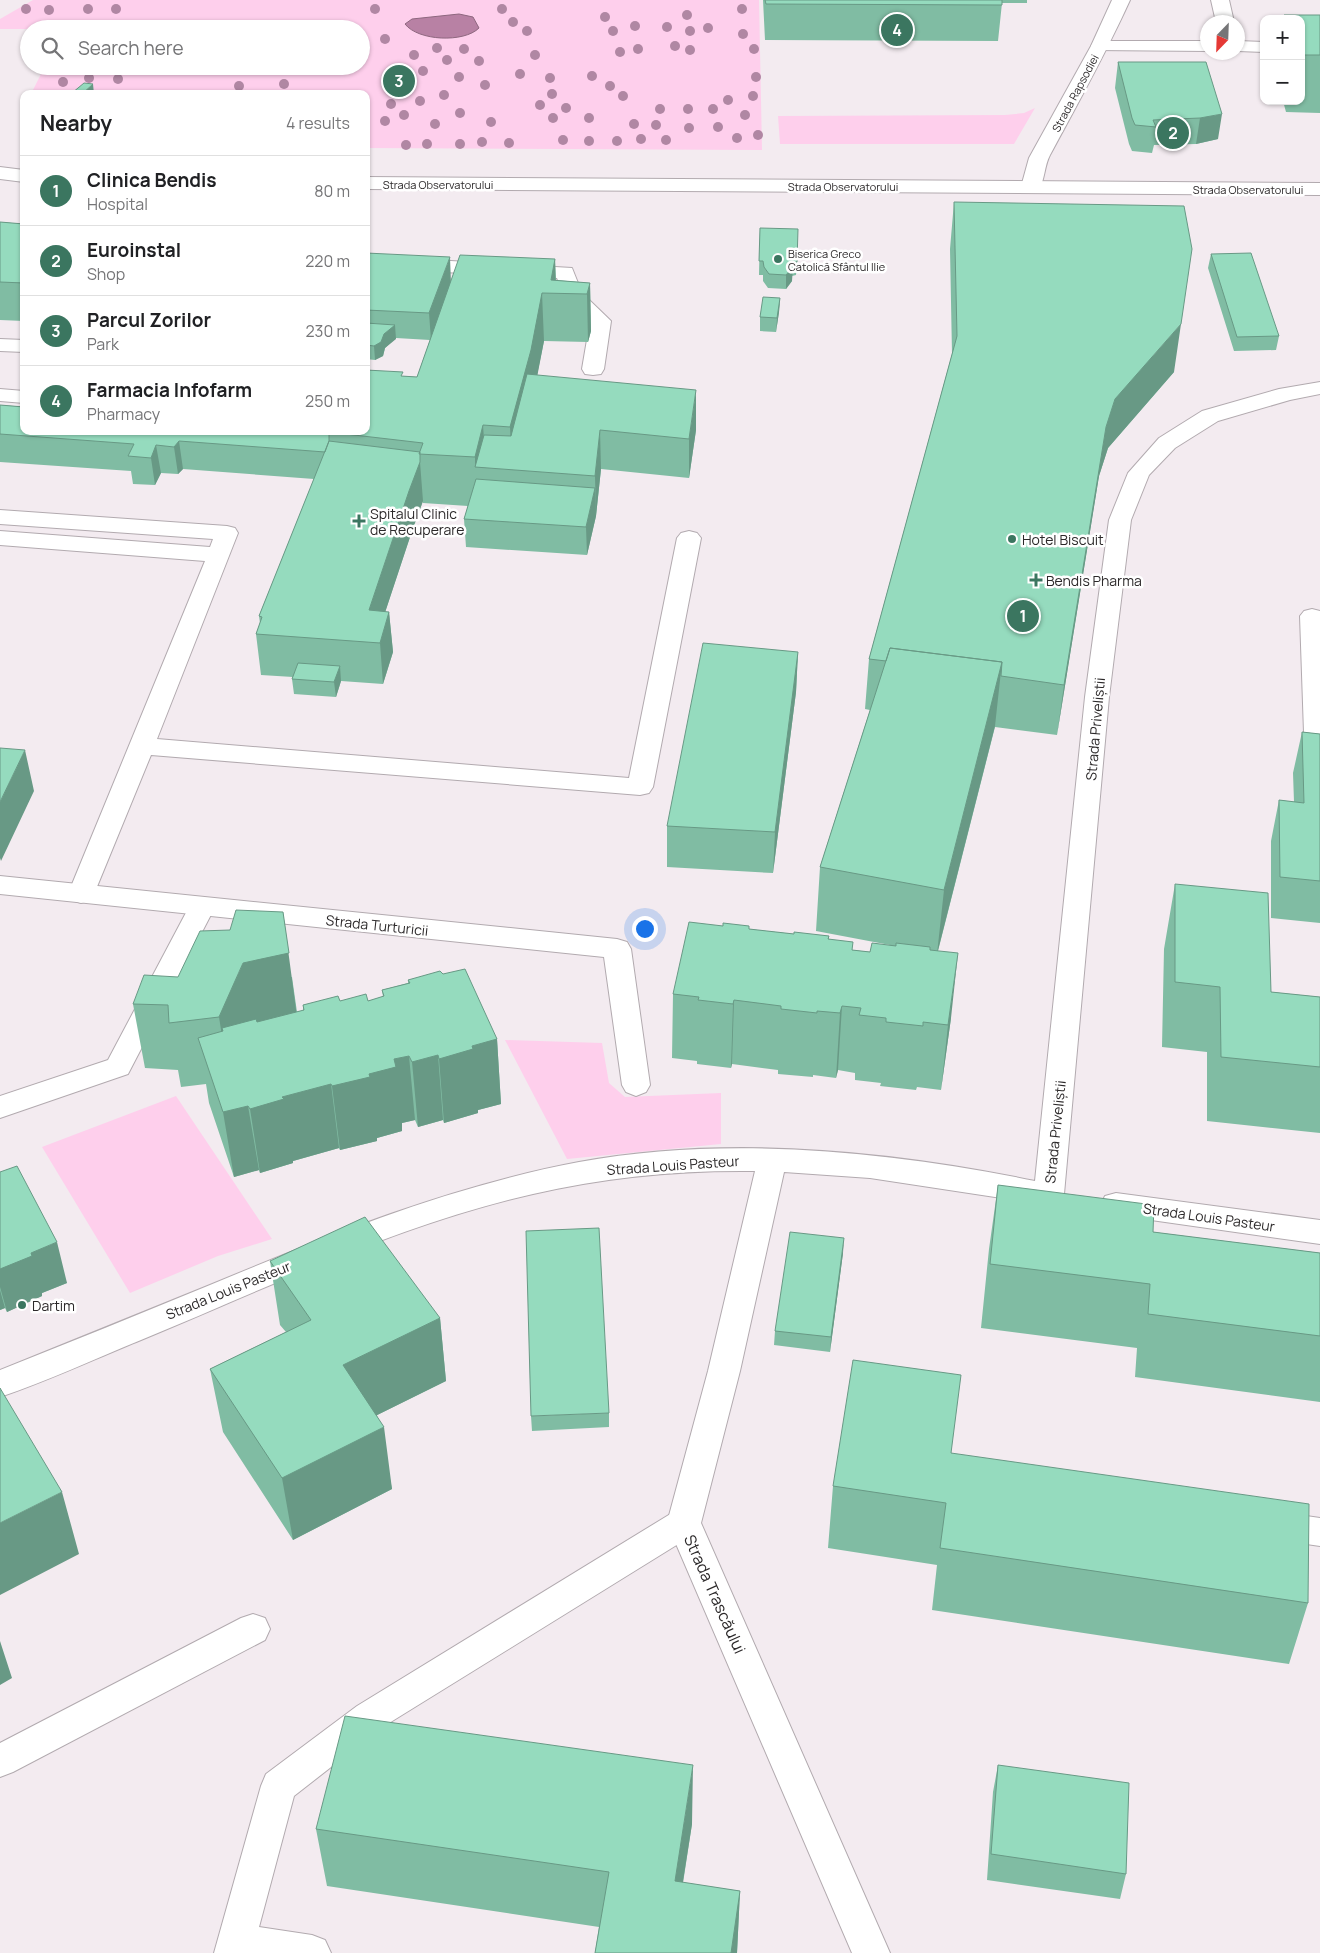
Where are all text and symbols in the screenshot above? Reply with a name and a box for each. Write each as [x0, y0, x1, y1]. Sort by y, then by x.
pin: 4 [881, 11, 913, 49]
north arrow [1200, 15, 1245, 60]
map controls [1260, 15, 1305, 105]
button: + [1260, 15, 1305, 60]
search box [20, 20, 370, 75]
icon: search [38, 34, 66, 62]
text: Search here [78, 35, 184, 61]
street label: Strada Rapsodiei [1048, 52, 1102, 134]
button: − [1260, 60, 1305, 105]
pin: 3 [383, 62, 415, 100]
text: Nearby [40, 109, 112, 137]
text: 4 results [286, 112, 350, 134]
pin: 2 [1157, 114, 1189, 152]
text: Clinica Bendis [87, 167, 217, 193]
street label: Strada Observatorului [383, 177, 493, 192]
street label: Strada Observatorului [788, 179, 898, 194]
text: 1 [52, 180, 60, 202]
text: 80 m [314, 180, 350, 202]
street label: Strada Observatorului [1193, 182, 1303, 197]
text: Hospital [87, 193, 148, 215]
text: Euroinstal [87, 237, 181, 263]
place label: Biserica Greco Catolică Sfântul Ilie [788, 246, 886, 274]
text: 2 [51, 250, 61, 272]
text: 220 m [305, 250, 350, 272]
marker: Biserica Greco Catolică Sfântul Ilie [772, 253, 784, 265]
text: Shop [87, 263, 125, 285]
text: Parcul Zorilor [87, 307, 211, 333]
text: 3 [51, 320, 61, 342]
text: 230 m [306, 320, 350, 342]
text: Park [87, 333, 119, 355]
text: Farmacia Infofarm [87, 377, 252, 403]
text: 4 [51, 390, 61, 412]
text: 250 m [305, 390, 350, 412]
text: Pharmacy [87, 403, 160, 425]
place label: Spitalul Clinic de Recuperare [370, 504, 464, 539]
marker: Spitalul Clinic de Recuperare [352, 514, 366, 528]
place label: Hotel Biscuit [1022, 530, 1104, 549]
marker: Hotel Biscuit [1006, 533, 1018, 545]
place label: Bendis Pharma [1046, 571, 1142, 590]
marker: Bendis Pharma [1030, 574, 1042, 586]
pin: 1 [1007, 597, 1039, 635]
street label: Strada Priveliștii [1081, 677, 1109, 781]
street label: Strada Turturicii [325, 910, 429, 940]
your location [632, 916, 658, 942]
street label: Strada Priveliștii [1040, 1080, 1070, 1184]
street label: Strada Louis Pasteur [606, 1151, 740, 1179]
street label: Strada Louis Pasteur [1142, 1198, 1276, 1236]
street label: Strada Louis Pasteur [163, 1256, 293, 1324]
place label: Dartim [32, 1296, 75, 1315]
marker: Dartim [16, 1299, 28, 1311]
street label: Strada Trascăului [679, 1531, 751, 1657]

